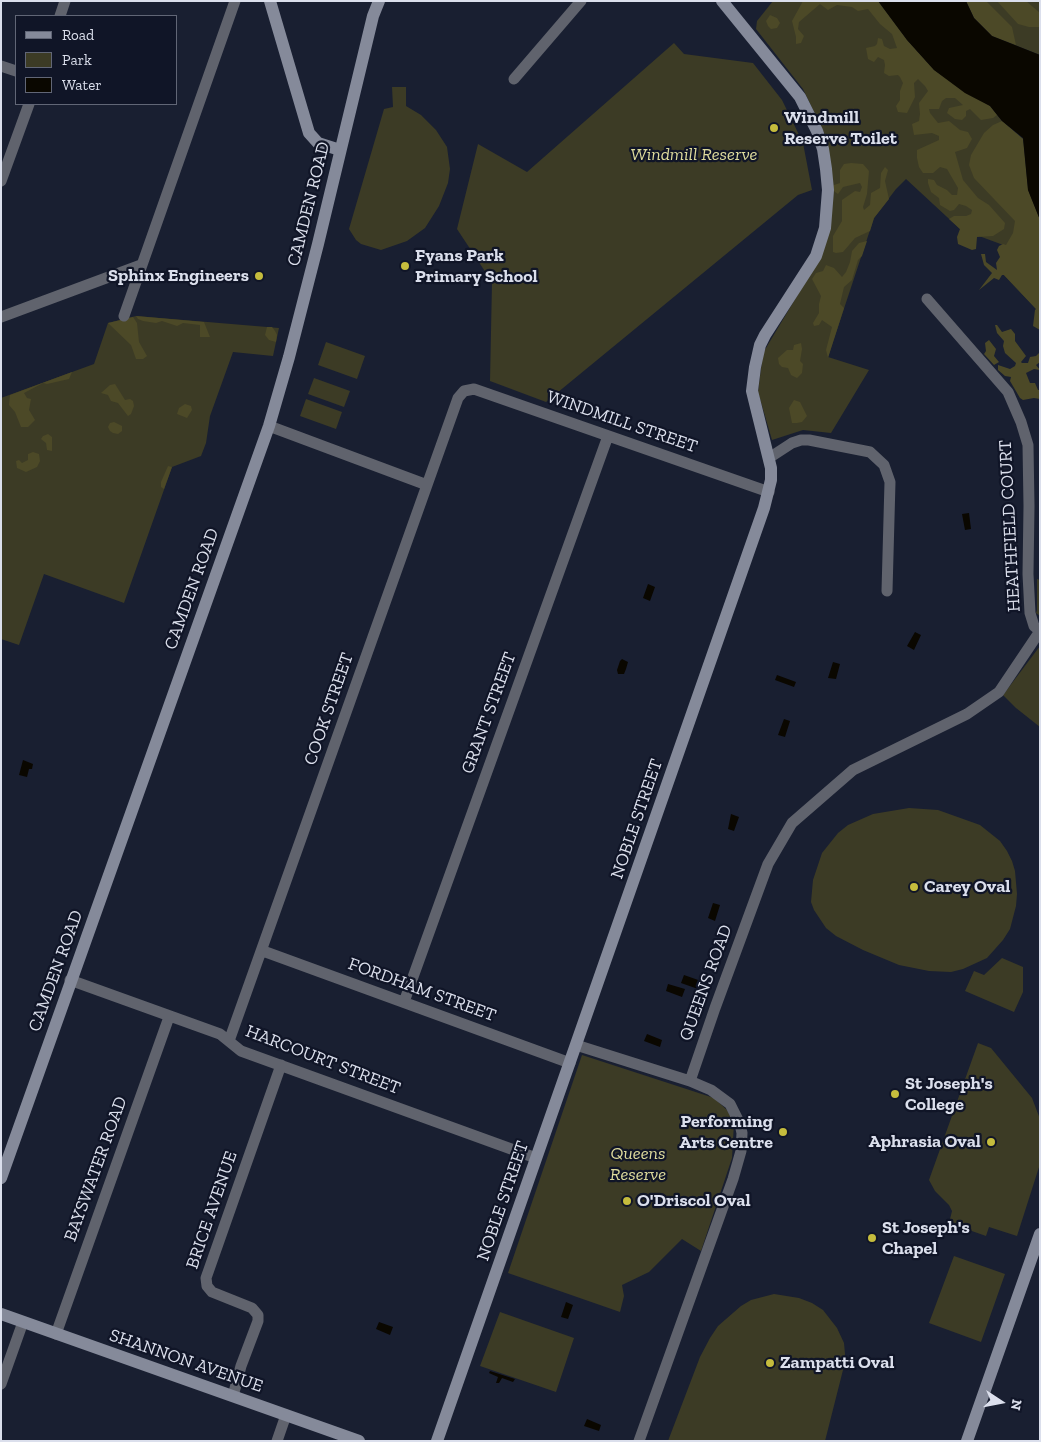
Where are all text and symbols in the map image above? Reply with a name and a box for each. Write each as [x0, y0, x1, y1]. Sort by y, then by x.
legend [15, 15, 178, 105]
text: Road [62, 26, 94, 44]
text: Park [62, 51, 92, 69]
text: Water [62, 76, 102, 94]
place label: Windmill Reserve Toilet [784, 107, 897, 150]
marker: Windmill Reserve Toilet [768, 122, 780, 134]
street label: CAMDEN ROAD [283, 140, 335, 268]
park label: Windmill Reserve [631, 144, 757, 166]
place label: Fyans Park Primary School [415, 245, 538, 288]
marker: Fyans Park Primary School [399, 260, 411, 272]
place label: Sphinx Engineers [108, 265, 249, 287]
marker: Sphinx Engineers [253, 270, 265, 282]
street label: WINDMILL STREET [544, 386, 700, 458]
street label: HEATHFIELD COURT [995, 439, 1025, 613]
street label: CAMDEN ROAD [160, 525, 224, 653]
street label: GRANT STREET [457, 649, 521, 777]
street label: COOK STREET [300, 650, 358, 768]
street label: NOBLE STREET [606, 756, 668, 882]
place label: Carey Oval [924, 876, 1010, 898]
marker: Carey Oval [908, 881, 920, 893]
street label: CAMDEN ROAD [24, 907, 88, 1035]
street label: QUEENS ROAD [675, 922, 737, 1044]
street label: FORDHAM STREET [345, 953, 499, 1027]
street label: HARCOURT STREET [243, 1021, 403, 1099]
place label: St Joseph's College [905, 1073, 993, 1116]
marker: St Joseph's College [889, 1088, 901, 1100]
street label: BAYSWATER ROAD [60, 1094, 132, 1244]
place label: Performing Arts Centre [679, 1111, 773, 1154]
marker: Performing Arts Centre [777, 1126, 789, 1138]
place label: Aphrasia Oval [868, 1131, 981, 1153]
marker: Aphrasia Oval [985, 1136, 997, 1148]
street label: NOBLE STREET [472, 1138, 534, 1264]
park label: Queens Reserve [610, 1143, 666, 1186]
street label: BRICE AVENUE [182, 1148, 242, 1272]
place label: O'Driscol Oval [637, 1190, 751, 1212]
marker: O'Driscol Oval [621, 1195, 633, 1207]
place label: St Joseph's Chapel [882, 1217, 970, 1260]
marker: St Joseph's Chapel [866, 1232, 878, 1244]
street label: SHANNON AVENUE [106, 1325, 266, 1397]
place label: Zampatti Oval [780, 1352, 894, 1374]
marker: Zampatti Oval [764, 1357, 776, 1369]
north arrow [976, 1377, 1026, 1427]
text: N [1007, 1398, 1026, 1412]

